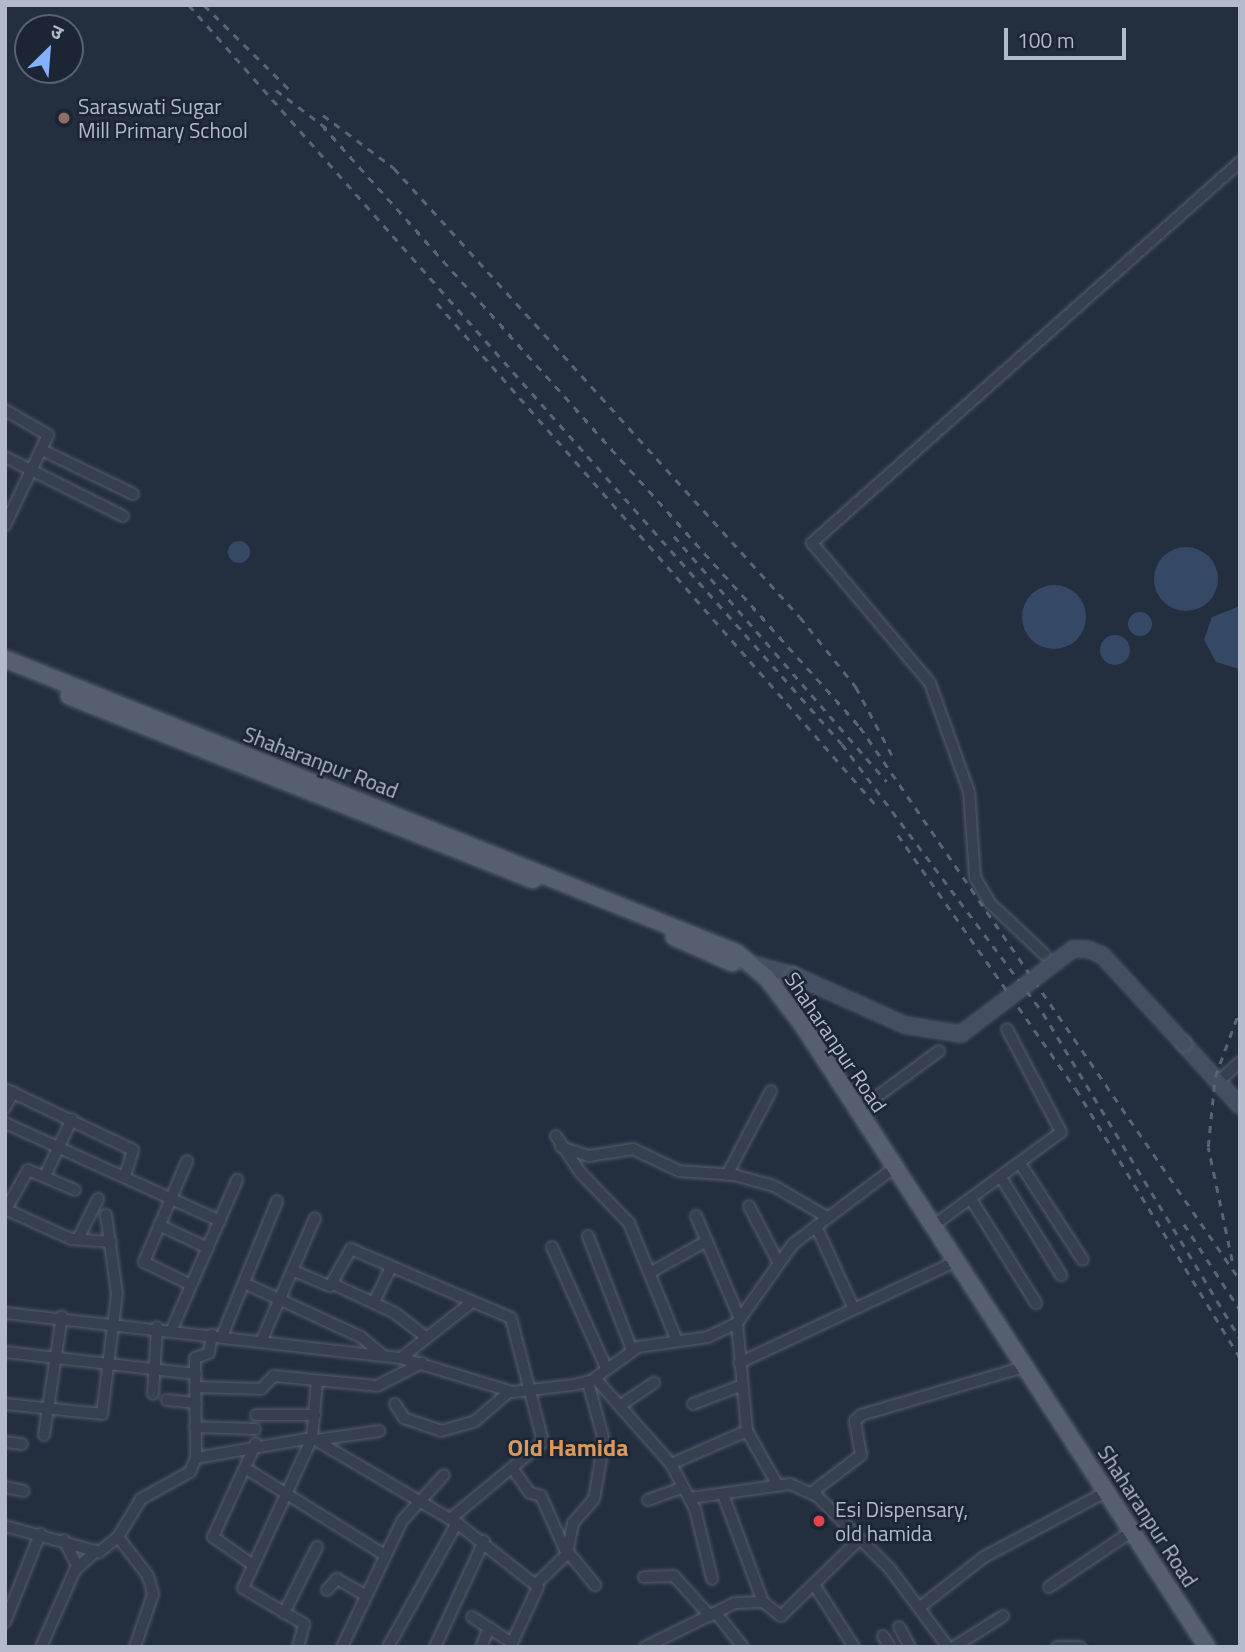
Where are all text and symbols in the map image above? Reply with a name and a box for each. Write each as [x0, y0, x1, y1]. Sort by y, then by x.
north arrow [14, 14, 84, 84]
scale bar [1007, 14, 1130, 58]
text: उ [46, 16, 68, 47]
text: 100 m [1017, 24, 1074, 56]
place label: Saraswati Sugar Mill Primary School [78, 93, 248, 143]
marker: Saraswati Sugar Mill Primary School [56, 110, 72, 126]
street label: Shaharanpur Road [240, 721, 402, 803]
street label: Shaharanpur Road [780, 967, 892, 1117]
district label: Old Hamida [508, 1434, 628, 1462]
street label: Shaharanpur Road [1093, 1441, 1203, 1591]
place label: Esi Dispensary, old hamida [835, 1496, 968, 1546]
marker: Esi Dispensary, old hamida [809, 1511, 829, 1531]

